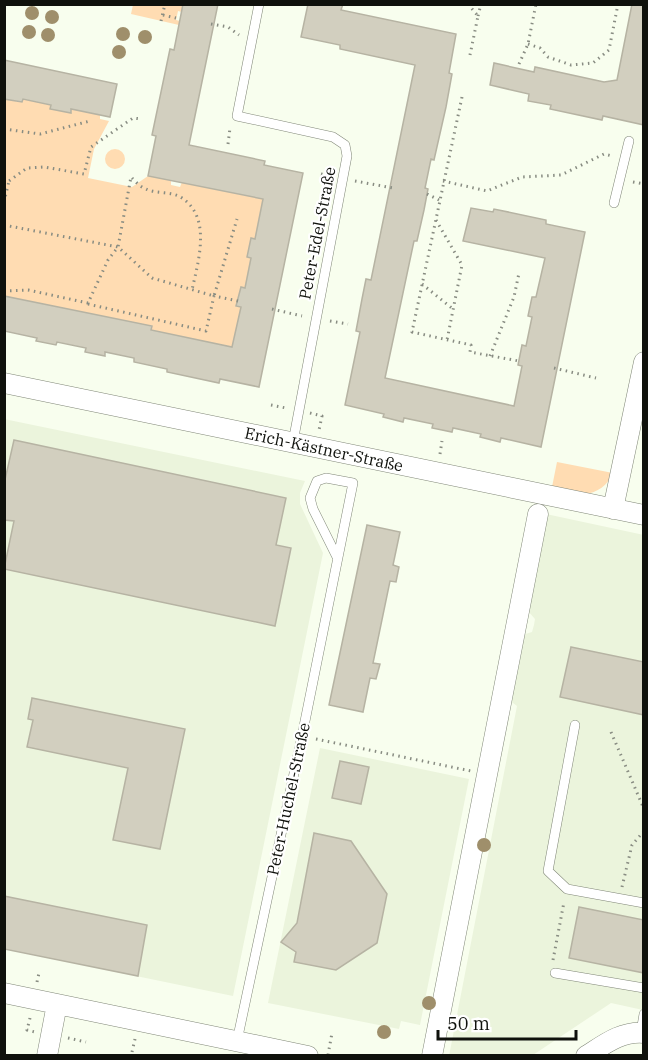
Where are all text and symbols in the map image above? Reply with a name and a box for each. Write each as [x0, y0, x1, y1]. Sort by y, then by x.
street label: Peter-Edel-Straße [294, 165, 340, 301]
street label: Erich-Kästner-Straße [243, 422, 405, 476]
street label: Peter-Huchel-Straße [262, 721, 314, 877]
scale bar [438, 1003, 576, 1041]
text: 50 m [447, 1012, 490, 1035]

